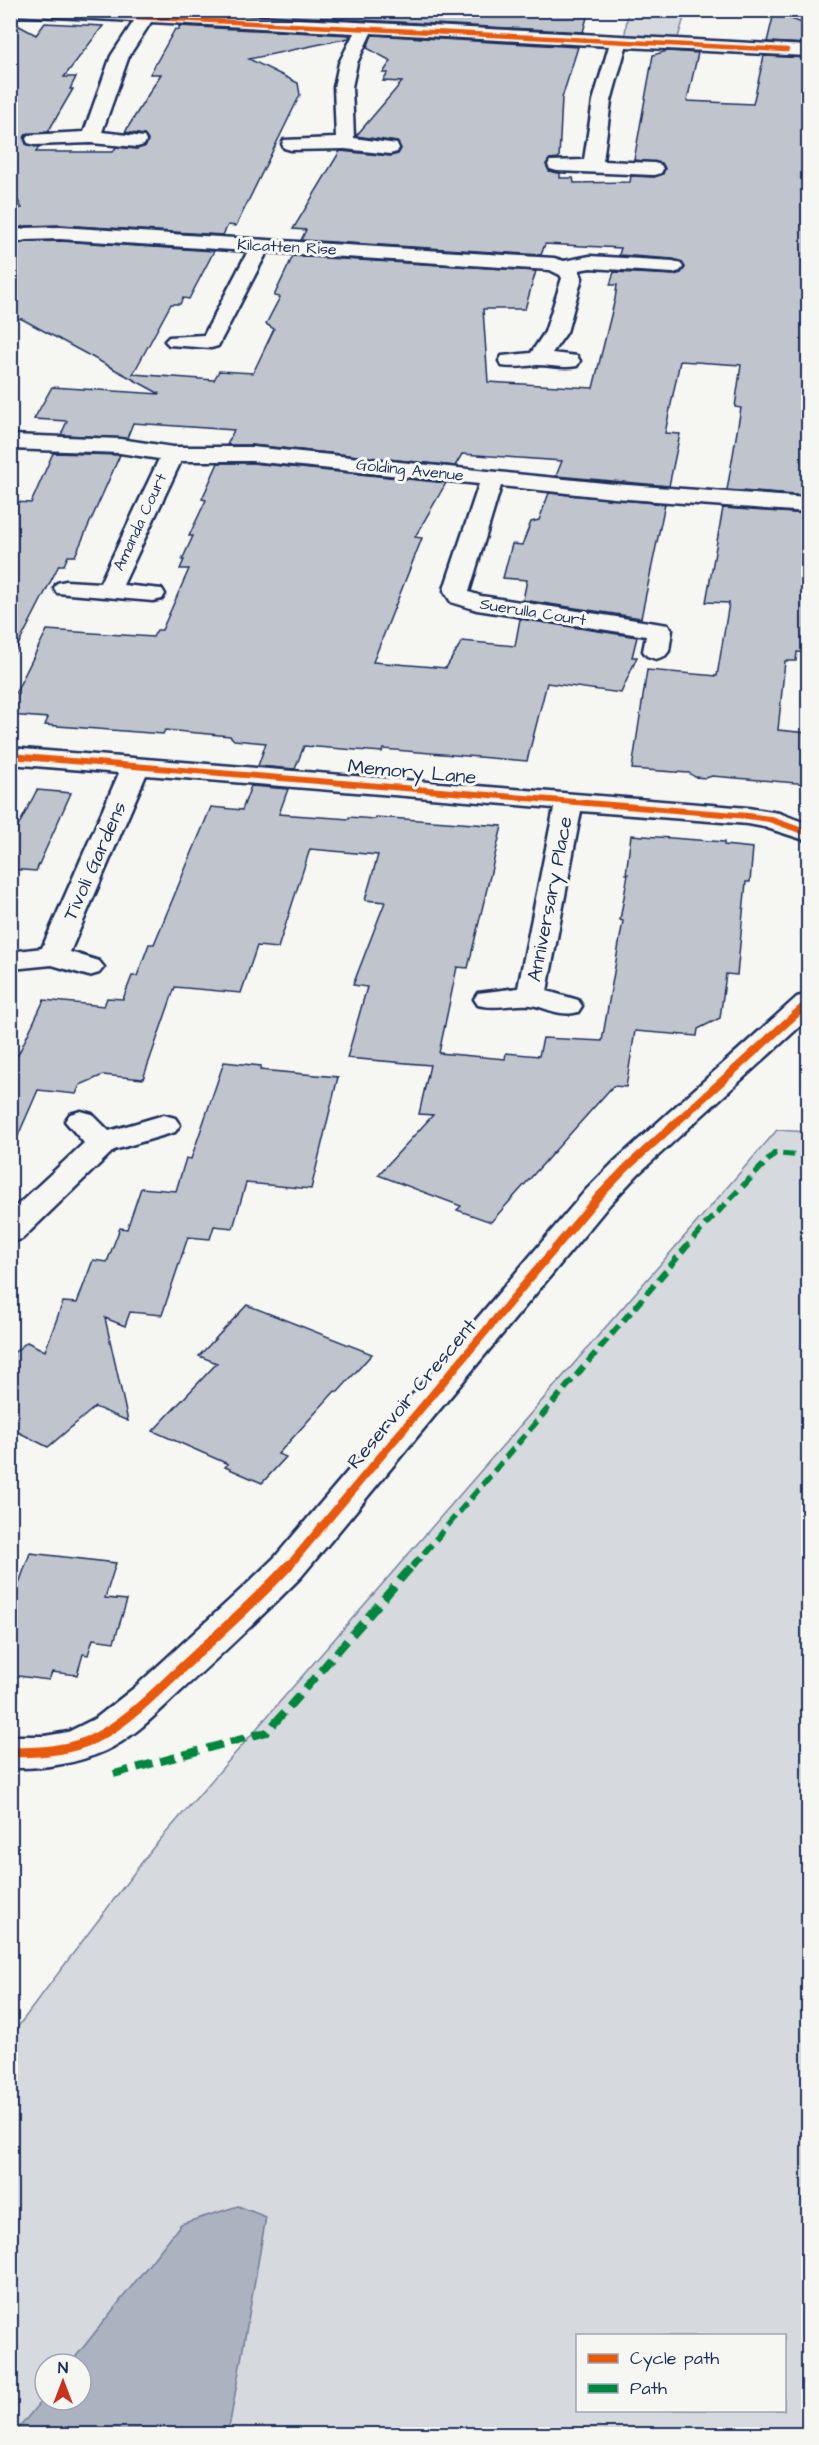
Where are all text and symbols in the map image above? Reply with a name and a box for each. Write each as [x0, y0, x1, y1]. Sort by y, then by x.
street label: Kilcatten Rise [237, 233, 338, 261]
street label: Golding Avenue [355, 453, 465, 488]
street label: Amanda Court [108, 469, 172, 574]
street label: Suerulla Court [478, 593, 588, 631]
street label: Memory Lane [346, 752, 478, 793]
street label: Tivoli Gardens [56, 797, 134, 925]
street label: Anniversary Place [520, 814, 581, 984]
street label: Reservoir Crescent [341, 1313, 483, 1475]
legend [576, 2334, 786, 2412]
text: Cycle path [630, 2346, 719, 2372]
north arrow [33, 2352, 93, 2412]
text: N [58, 2357, 68, 2379]
text: Path [630, 2376, 667, 2401]

